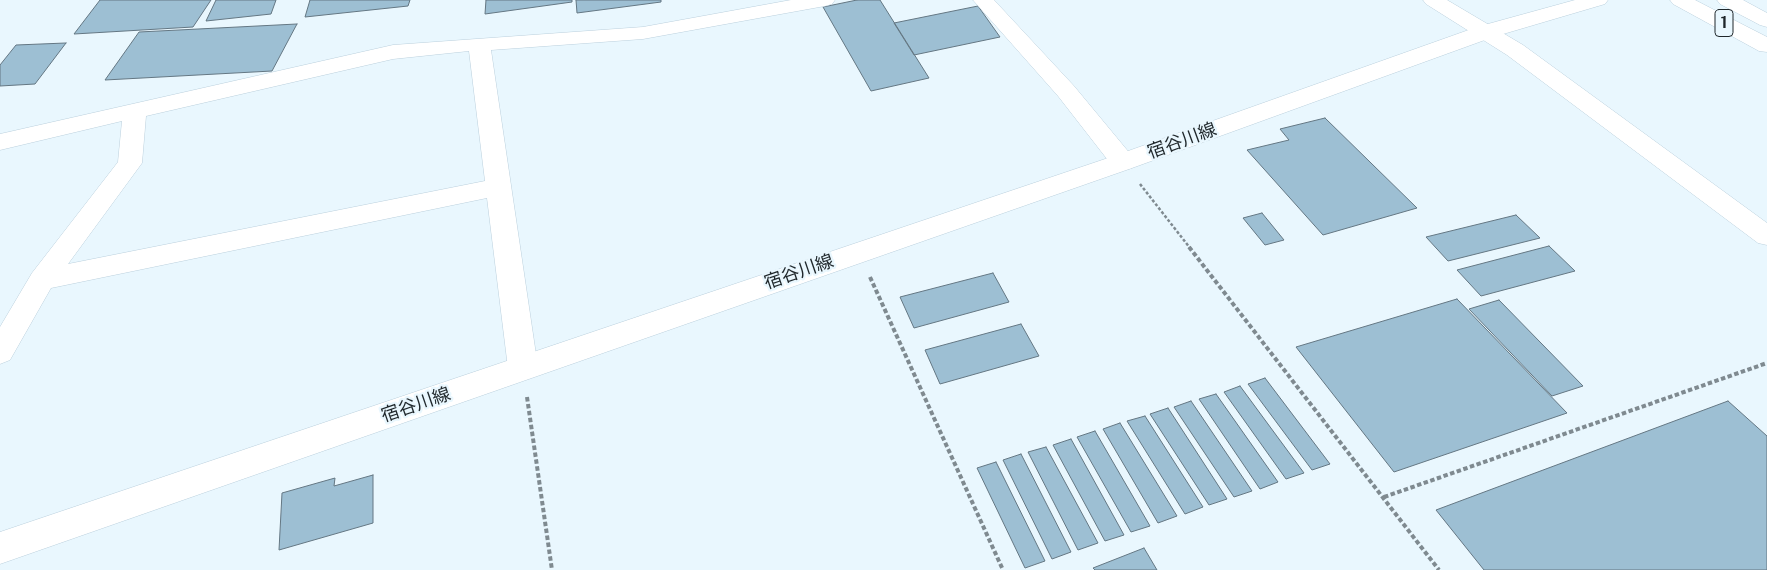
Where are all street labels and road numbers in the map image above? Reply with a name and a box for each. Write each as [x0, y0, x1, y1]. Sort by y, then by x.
road number: 1 [1715, 9, 1733, 36]
street label: 宿谷川線 [1144, 119, 1220, 163]
street label: 宿谷川線 [761, 250, 837, 294]
street label: 宿谷川線 [378, 383, 454, 427]

